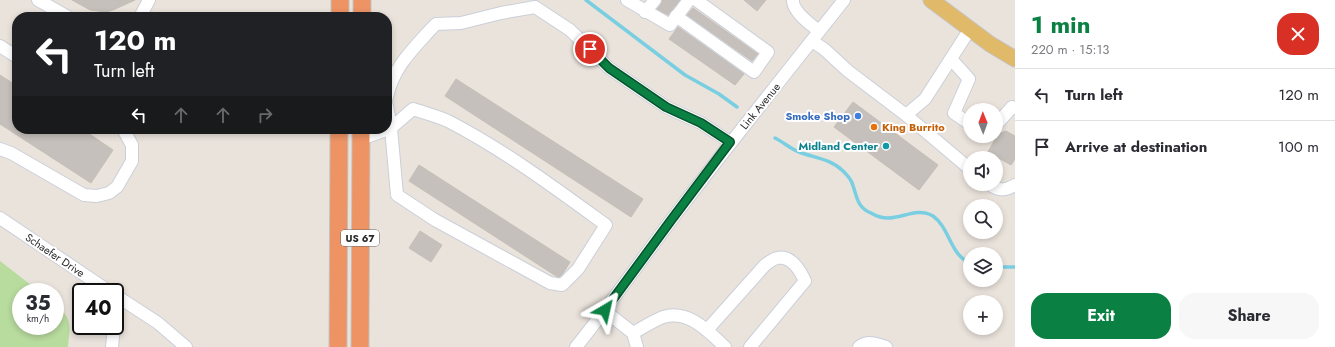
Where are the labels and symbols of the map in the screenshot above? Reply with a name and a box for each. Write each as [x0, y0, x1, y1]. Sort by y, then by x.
pin [573, 32, 607, 66]
street label: Link Avenue [736, 79, 784, 133]
north arrow [963, 103, 1003, 143]
place label: Smoke Shop [785, 108, 850, 124]
marker: Smoke Shop [853, 111, 863, 121]
place label: King Burrito [882, 119, 945, 135]
marker: King Burrito [869, 122, 879, 132]
place label: Midland Center [798, 138, 878, 154]
marker: Midland Center [881, 141, 891, 151]
street label: Schaefer Drive [22, 229, 88, 281]
road number: US 67 [341, 230, 379, 246]
speed limit sign: 40 [72, 283, 124, 335]
position arrow [584, 289, 626, 331]

